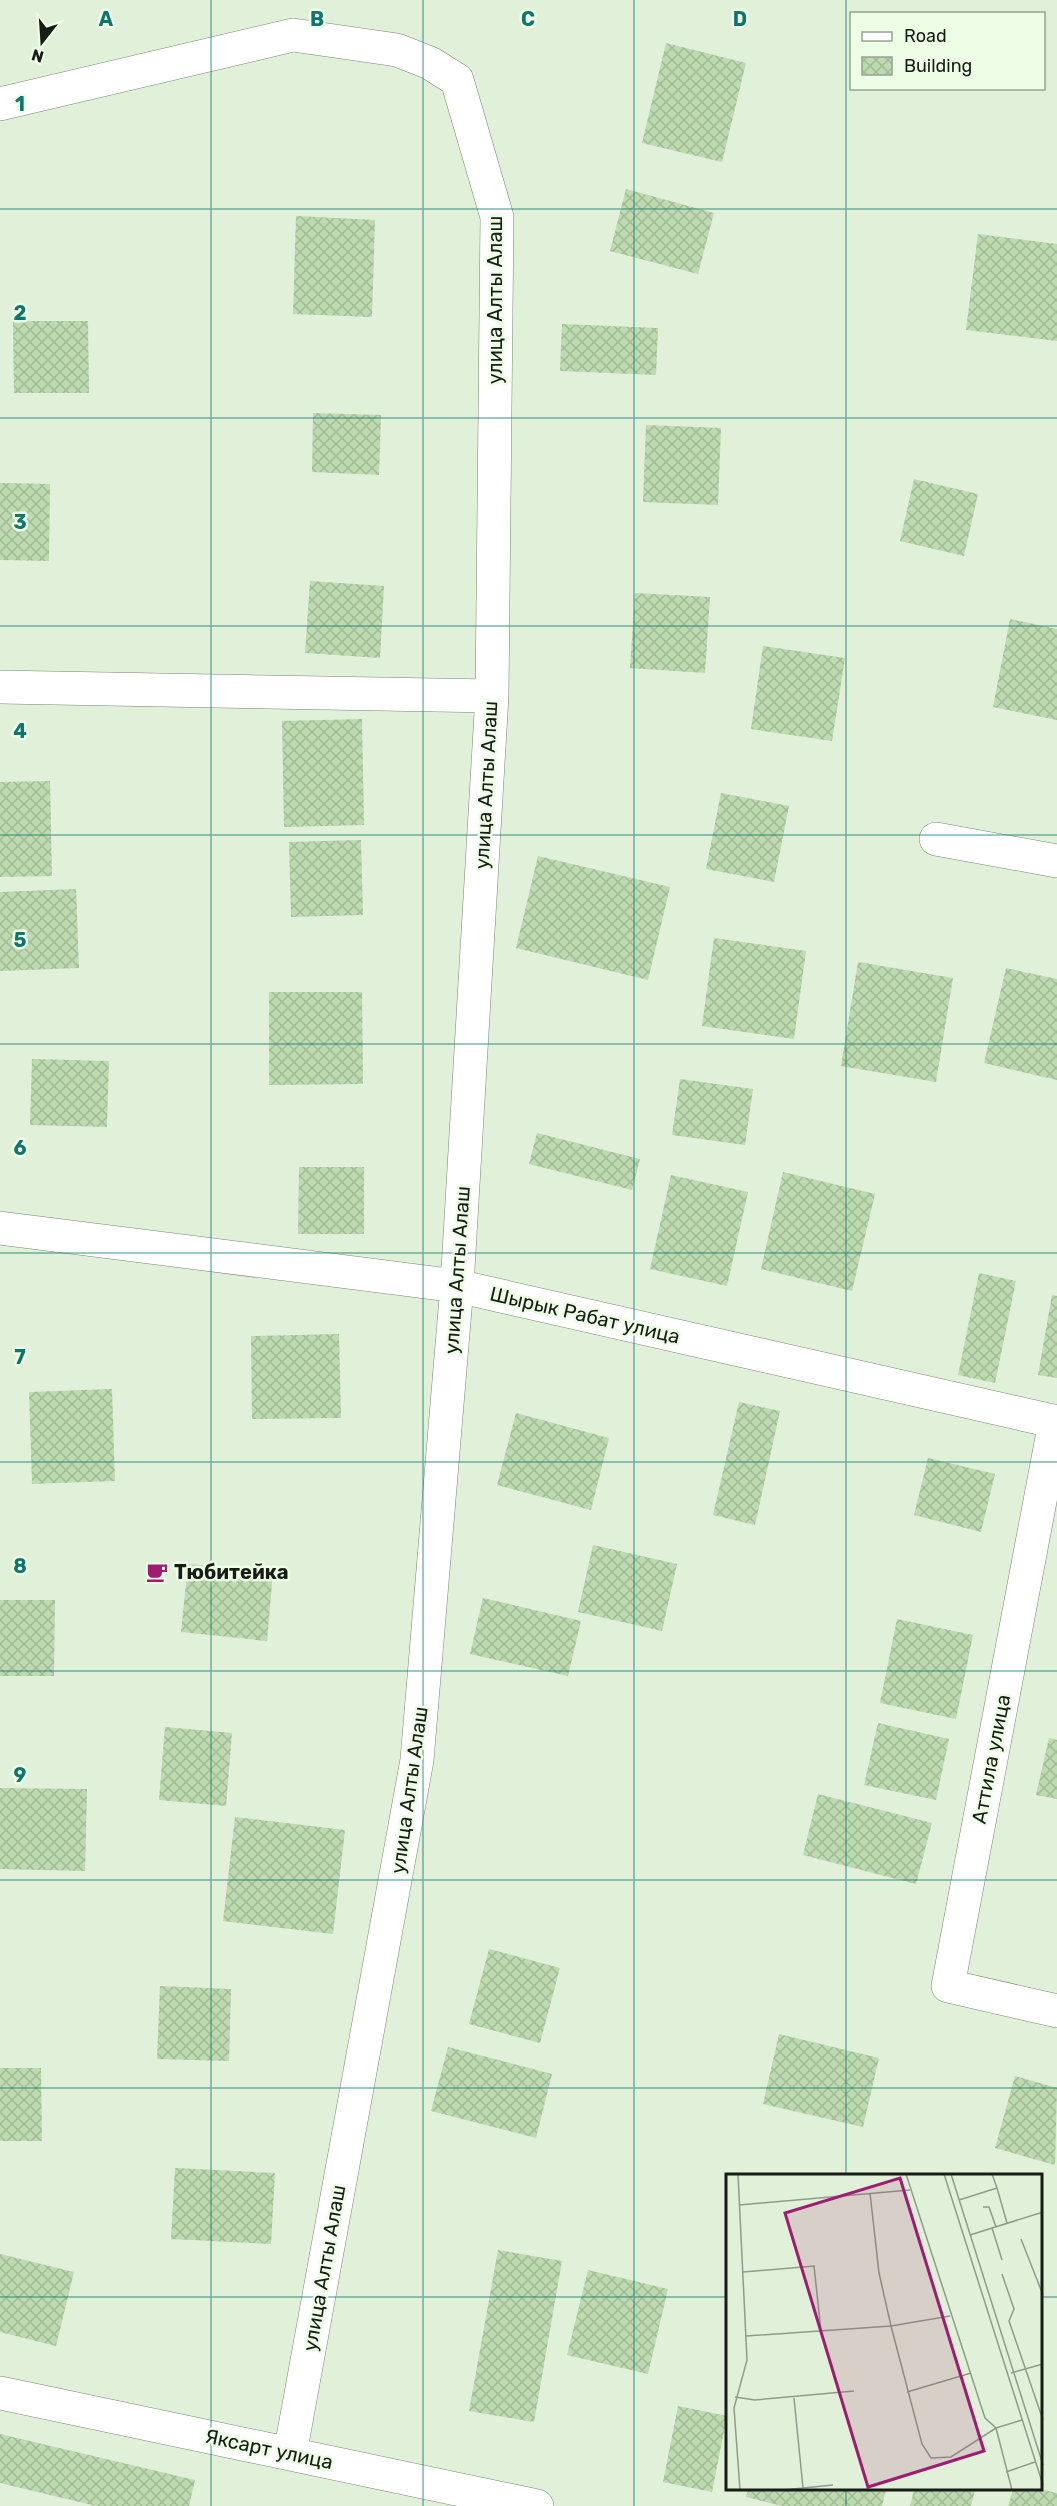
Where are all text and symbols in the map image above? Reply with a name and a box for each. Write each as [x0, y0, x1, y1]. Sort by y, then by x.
text: A [99, 7, 114, 31]
text: B [310, 7, 324, 31]
text: C [521, 7, 535, 31]
text: D [733, 7, 747, 31]
north arrow [12, 12, 72, 72]
legend [850, 12, 1045, 90]
text: Road [904, 25, 947, 47]
text: N [29, 45, 46, 67]
text: Building [904, 55, 972, 77]
text: 1 [15, 92, 25, 116]
street label: улица Алты Алаш [483, 216, 507, 384]
text: 2 [14, 301, 27, 325]
text: 3 [13, 510, 27, 534]
street label: улица Алты Алаш [470, 700, 502, 870]
text: 4 [13, 719, 27, 743]
text: 5 [14, 928, 27, 952]
text: 6 [13, 1136, 27, 1160]
street label: улица Алты Алаш [439, 1185, 475, 1355]
street label: Шырык Рабат улица [488, 1281, 682, 1349]
text: 7 [14, 1345, 26, 1369]
text: 8 [13, 1554, 27, 1578]
cafe icon: Тюбитейка [145, 1560, 169, 1584]
place label: Тюбитейка [174, 1560, 289, 1584]
street label: Аттила улица [967, 1692, 1015, 1826]
street label: улица Алты Алаш [385, 1705, 433, 1875]
text: 9 [14, 1763, 27, 1787]
inset map [726, 2174, 1042, 2491]
street label: улица Алты Алаш [298, 2183, 350, 2353]
street label: Яксарт улица [203, 2424, 335, 2474]

